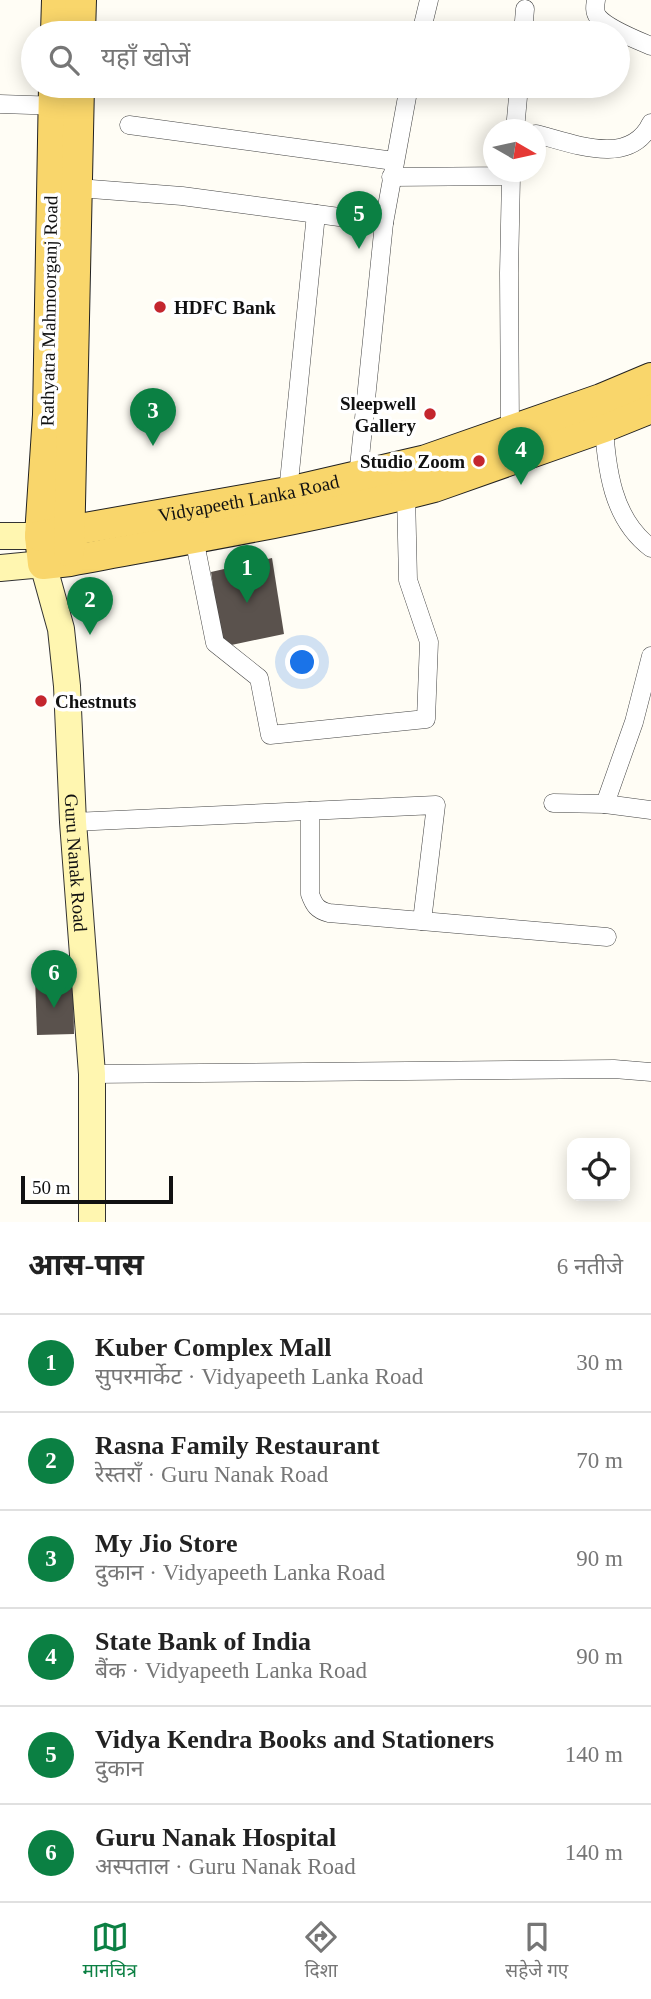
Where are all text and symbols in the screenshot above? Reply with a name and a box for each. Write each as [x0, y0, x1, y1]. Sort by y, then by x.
search box [21, 21, 630, 98]
icon: search [45, 41, 83, 79]
text: यहाँ खोजें [101, 43, 190, 72]
north arrow [483, 119, 546, 182]
pin: 5 [336, 191, 382, 249]
street label: Rathyatra Mahmoorganj Road [36, 195, 62, 427]
place label: HDFC Bank [174, 297, 276, 318]
marker: HDFC Bank [152, 299, 168, 315]
pin: 3 [130, 388, 176, 446]
place label: Sleepwell Gallery [340, 393, 416, 436]
marker: Sleepwell Gallery [422, 406, 438, 422]
pin: 4 [498, 427, 544, 485]
place label: Studio Zoom [360, 451, 465, 472]
marker: Studio Zoom [471, 453, 487, 469]
street label: Vidyapeeth Lanka Road [157, 470, 341, 525]
pin: 1 [224, 545, 270, 603]
pin: 2 [67, 577, 113, 635]
your location [285, 645, 319, 679]
place label: Chestnuts [55, 691, 136, 712]
marker: Chestnuts [33, 693, 49, 709]
street label: Guru Nanak Road [61, 793, 92, 933]
pin: 6 [31, 950, 77, 1008]
map controls [567, 1138, 630, 1201]
button: locate [567, 1138, 630, 1201]
scale bar [21, 1173, 173, 1205]
text: 50 m [32, 1177, 71, 1198]
text: आस-पास [28, 1248, 144, 1281]
text: 6 नतीजे [557, 1254, 623, 1279]
text: Kuber Complex Mall [95, 1333, 331, 1362]
text: 1 [45, 1350, 57, 1375]
text: 30 m [576, 1350, 623, 1375]
text: सुपरमार्केट · Vidyapeeth Lanka Road [95, 1364, 423, 1389]
text: Rasna Family Restaurant [95, 1431, 380, 1460]
text: 2 [45, 1448, 57, 1473]
text: 70 m [576, 1448, 623, 1473]
text: रेस्तराँ · Guru Nanak Road [95, 1462, 328, 1487]
text: My Jio Store [95, 1529, 238, 1558]
text: 3 [45, 1546, 57, 1571]
text: 90 m [576, 1546, 623, 1571]
text: दुकान · Vidyapeeth Lanka Road [95, 1560, 385, 1585]
text: State Bank of India [95, 1627, 311, 1656]
text: 4 [45, 1644, 57, 1669]
text: 90 m [576, 1644, 623, 1669]
text: बैंक · Vidyapeeth Lanka Road [95, 1658, 367, 1683]
text: Vidya Kendra Books and Stationers [95, 1725, 494, 1754]
text: 5 [45, 1742, 57, 1767]
text: 140 m [565, 1742, 623, 1767]
text: दुकान [95, 1756, 144, 1781]
text: Guru Nanak Hospital [95, 1823, 336, 1852]
text: 6 [45, 1840, 57, 1865]
text: 140 m [565, 1840, 623, 1865]
text: अस्पताल · Guru Nanak Road [95, 1854, 356, 1879]
tab: मानचित्र [83, 1918, 137, 1985]
tab: दिशा [302, 1918, 340, 1985]
tab: सहेजे गए [505, 1918, 568, 1985]

